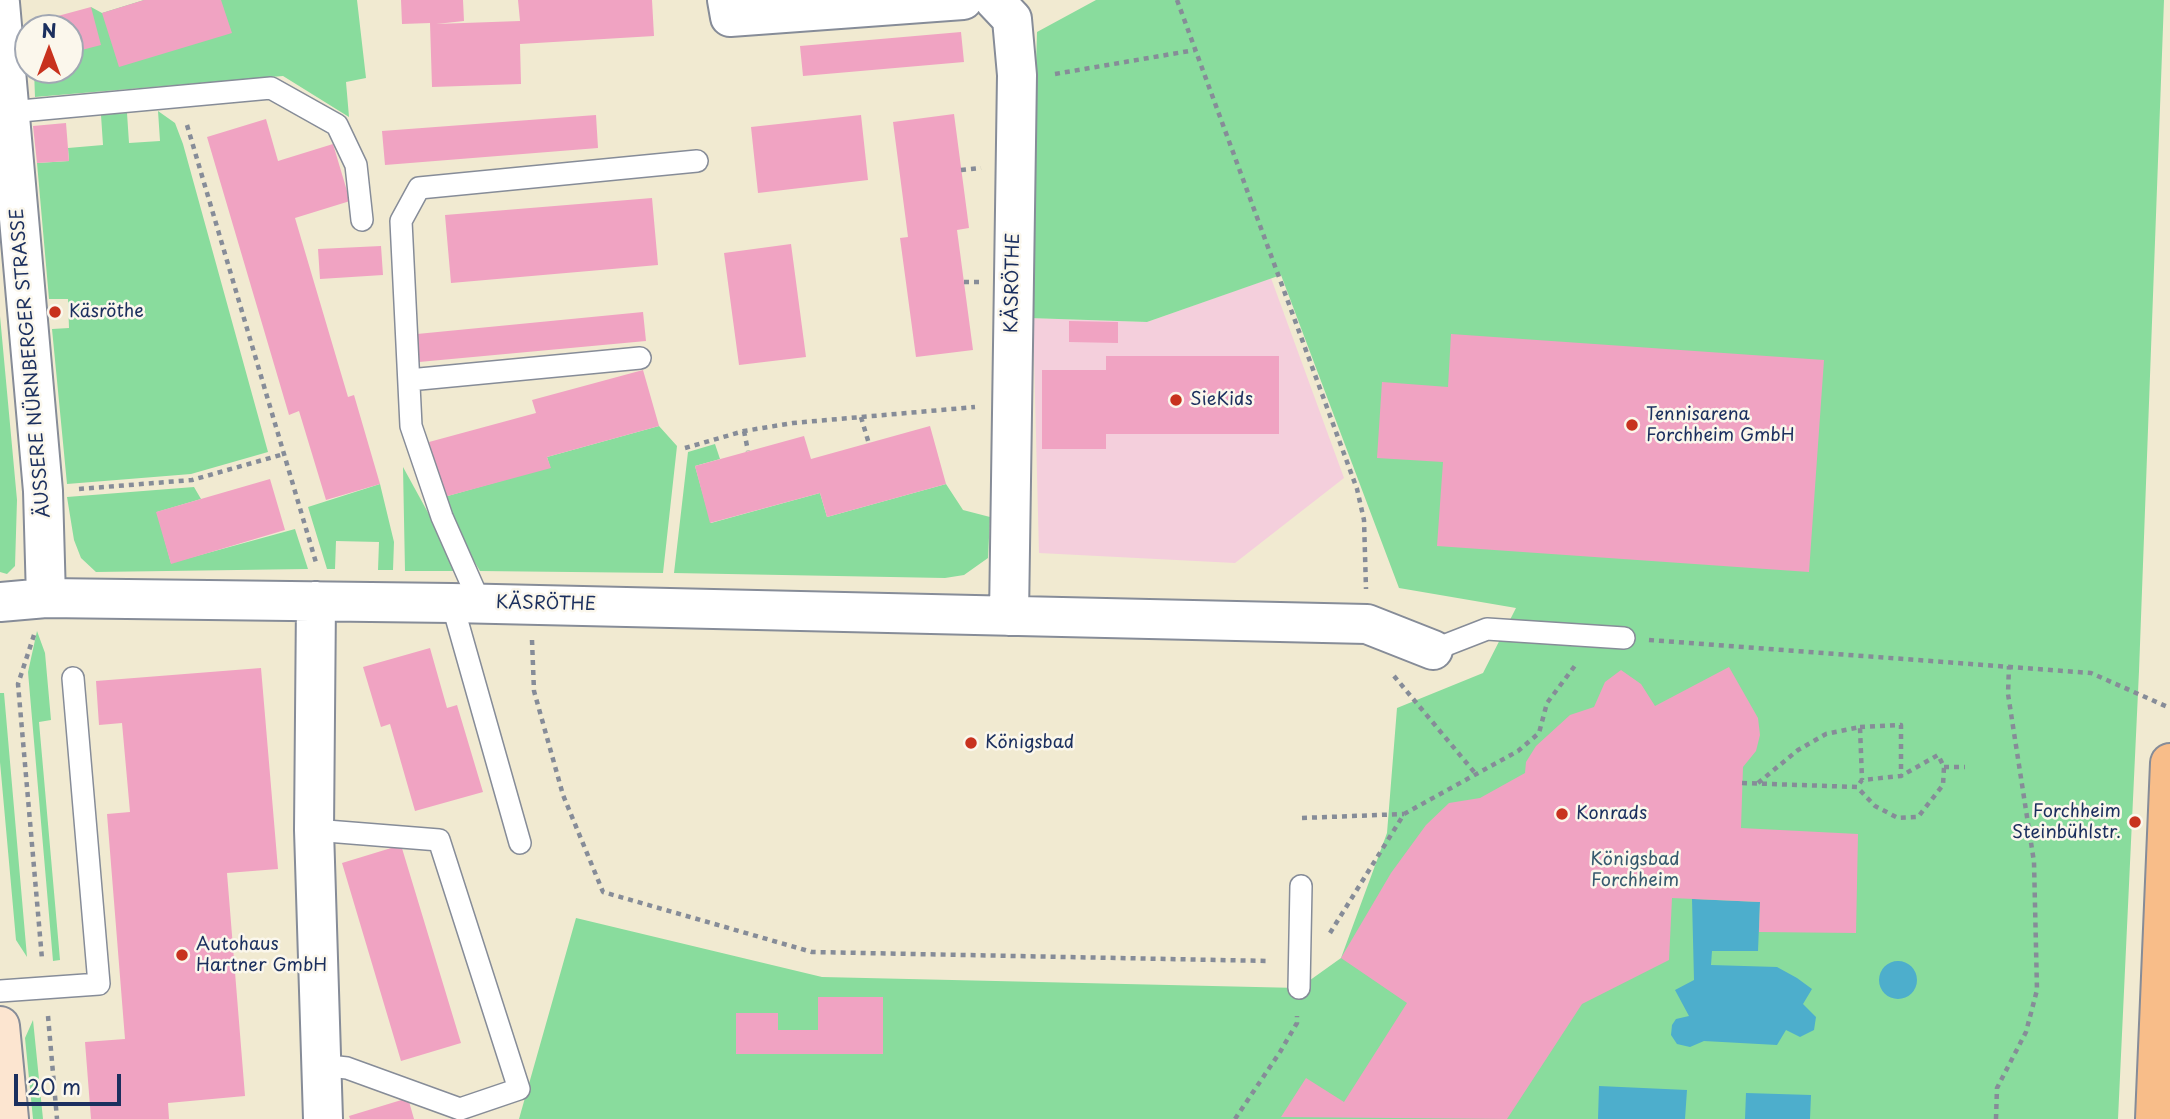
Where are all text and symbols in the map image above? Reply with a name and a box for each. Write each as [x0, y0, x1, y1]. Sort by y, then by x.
north arrow [14, 14, 84, 84]
text: N [41, 16, 57, 44]
street label: ÄUSSERE NÜRNBERGER STRASSE [7, 207, 55, 519]
street label: KÄSRÖTHE [1001, 233, 1025, 333]
place label: Käsröthe [69, 301, 144, 323]
marker: Käsröthe [47, 304, 63, 320]
place label: SieKids [1190, 389, 1253, 411]
marker: SieKids [1168, 392, 1184, 408]
place label: Tennisarena Forchheim GmbH [1646, 404, 1795, 446]
marker: Tennisarena Forchheim GmbH [1624, 417, 1640, 433]
street label: KÄSRÖTHE [496, 592, 596, 616]
place label: Königsbad [985, 732, 1074, 754]
marker: Königsbad [963, 735, 979, 751]
place label: Forchheim Steinbühlstr. [2012, 801, 2121, 844]
place label: Konrads [1576, 803, 1647, 825]
marker: Konrads [1554, 806, 1570, 822]
marker: Forchheim Steinbühlstr. [2127, 814, 2143, 830]
park label: Königsbad Forchheim [1590, 849, 1680, 892]
place label: Autohaus Hartner GmbH [196, 934, 327, 976]
marker: Autohaus Hartner GmbH [174, 947, 190, 963]
scale bar [18, 1060, 124, 1104]
text: 20 m [27, 1070, 81, 1102]

